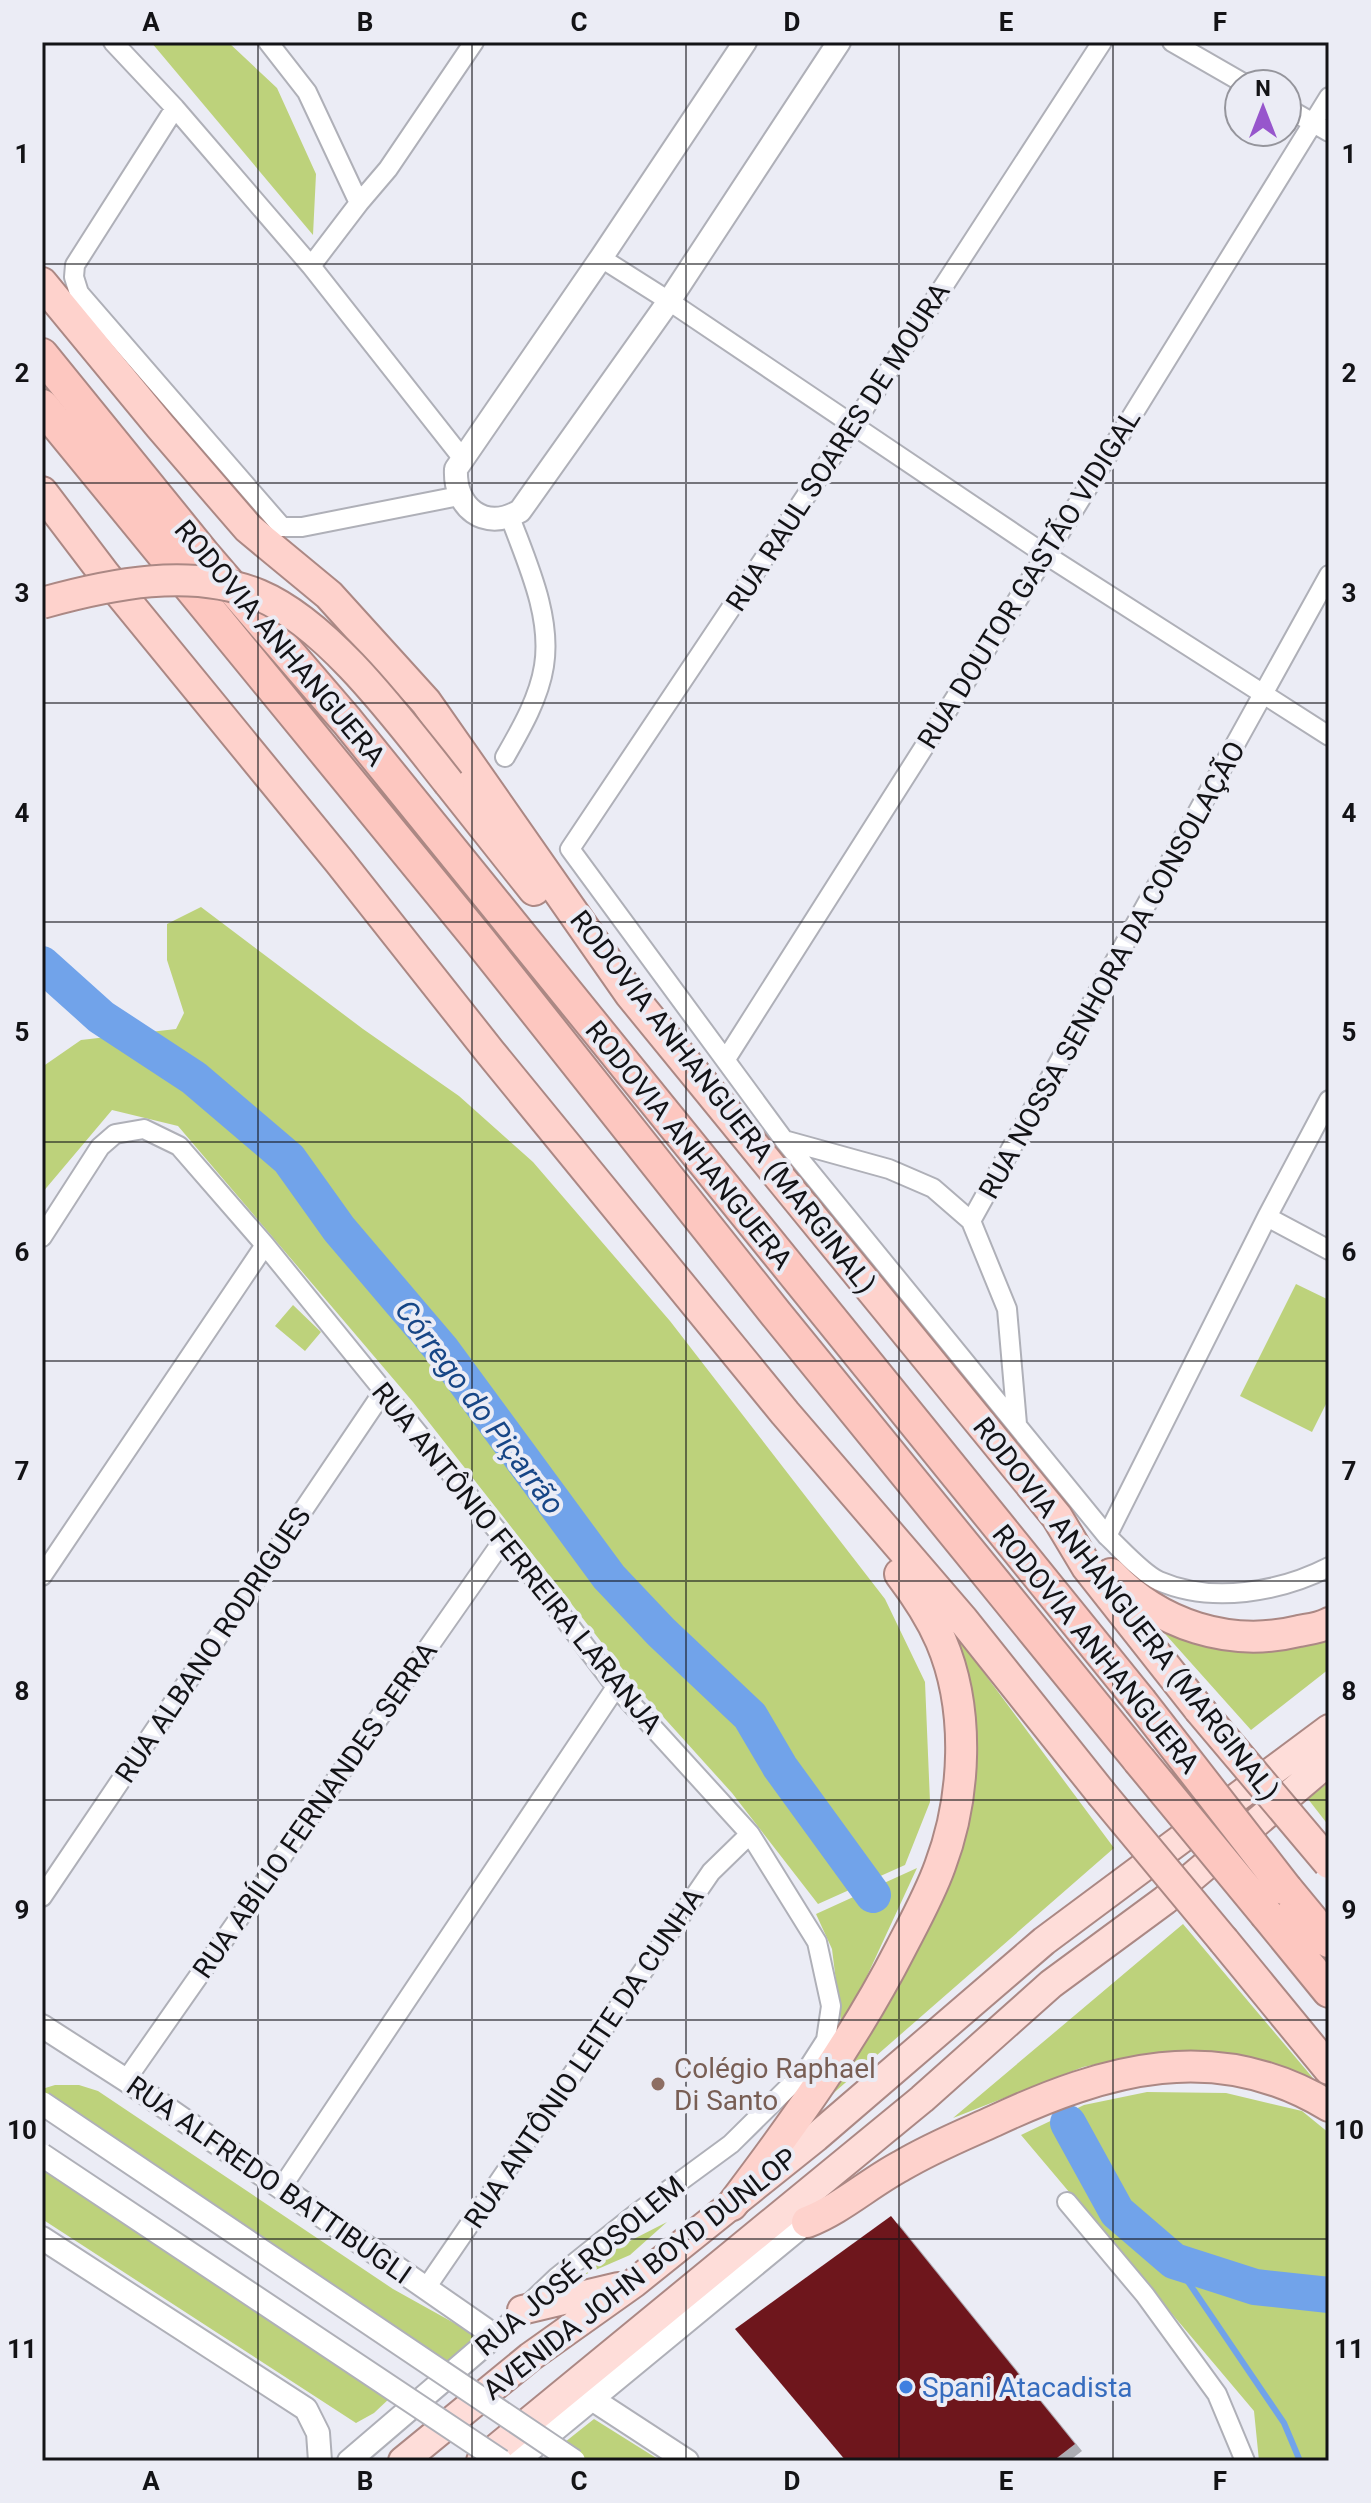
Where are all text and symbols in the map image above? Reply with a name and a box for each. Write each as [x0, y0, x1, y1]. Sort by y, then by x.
text: A [142, 7, 160, 37]
text: B [357, 7, 373, 37]
text: C [570, 7, 588, 37]
text: D [784, 7, 800, 37]
text: E [999, 7, 1014, 37]
text: F [1213, 7, 1227, 37]
north arrow [1223, 68, 1303, 148]
text: N [1255, 76, 1271, 101]
text: 1 [15, 139, 29, 169]
text: 1 [1342, 139, 1356, 169]
street label: RUA RAUL SOARES DE MOURA [719, 277, 957, 617]
text: 2 [15, 358, 29, 388]
text: 2 [1342, 358, 1356, 388]
street label: RUA DOUTOR GASTÃO VIDIGAL [911, 403, 1147, 755]
street label: RODOVIA ANHANGUERA [168, 514, 392, 772]
text: 3 [15, 578, 29, 608]
text: 3 [1342, 578, 1356, 608]
street label: RUA NOSSA SENHORA DA CONSOLAÇÃO [972, 735, 1252, 1205]
text: 4 [15, 798, 30, 828]
text: 4 [1342, 798, 1357, 828]
street label: RODOVIA ANHANGUERA (MARGINAL) [563, 904, 883, 1300]
street label: RODOVIA ANHANGUERA [578, 1014, 800, 1276]
text: 5 [15, 1017, 29, 1047]
text: 5 [1342, 1017, 1356, 1047]
text: 6 [15, 1237, 30, 1267]
text: 6 [1342, 1237, 1357, 1267]
water label: Córrego do Piçarrão [388, 1293, 572, 1521]
street label: RUA ANTÔNIO FERREIRA LARANJA [365, 1376, 669, 1740]
street label: RODOVIA ANHANGUERA (MARGINAL) [966, 1411, 1286, 1807]
text: 7 [15, 1456, 29, 1486]
text: 7 [1342, 1456, 1356, 1486]
street label: RUA ALBANO RODRIGUES [108, 1501, 318, 1789]
street label: RODOVIA ANHANGUERA [985, 1518, 1207, 1780]
street label: RUA ABÍLIO FERNANDES SERRA [186, 1636, 444, 1984]
text: 8 [15, 1676, 29, 1706]
text: 8 [1342, 1676, 1356, 1706]
street label: RUA ANTÔNIO LEITE DA CUNHA [458, 1882, 710, 2234]
text: 9 [15, 1895, 29, 1925]
text: 9 [1342, 1895, 1356, 1925]
place label: Colégio Raphael Di Santo [674, 2052, 876, 2117]
street label: RUA ALFREDO BATTIBUGLI [120, 2069, 418, 2291]
marker: Colégio Raphael Di Santo [649, 2075, 667, 2093]
text: 10 [7, 2115, 37, 2145]
text: 10 [1334, 2115, 1364, 2145]
street label: AVENIDA JOHN BOYD DUNLOP [476, 2141, 804, 2407]
street label: RUA JOSÉ ROSOLEM [469, 2169, 691, 2363]
text: 11 [7, 2334, 37, 2364]
text: 11 [1334, 2334, 1364, 2364]
place label: Spani Atacadista [922, 2371, 1133, 2404]
marker: Spani Atacadista [897, 2378, 915, 2396]
text: A [142, 2466, 160, 2496]
text: B [357, 2466, 373, 2496]
text: C [570, 2466, 588, 2496]
text: D [784, 2466, 800, 2496]
text: E [999, 2466, 1014, 2496]
text: F [1213, 2466, 1227, 2496]

